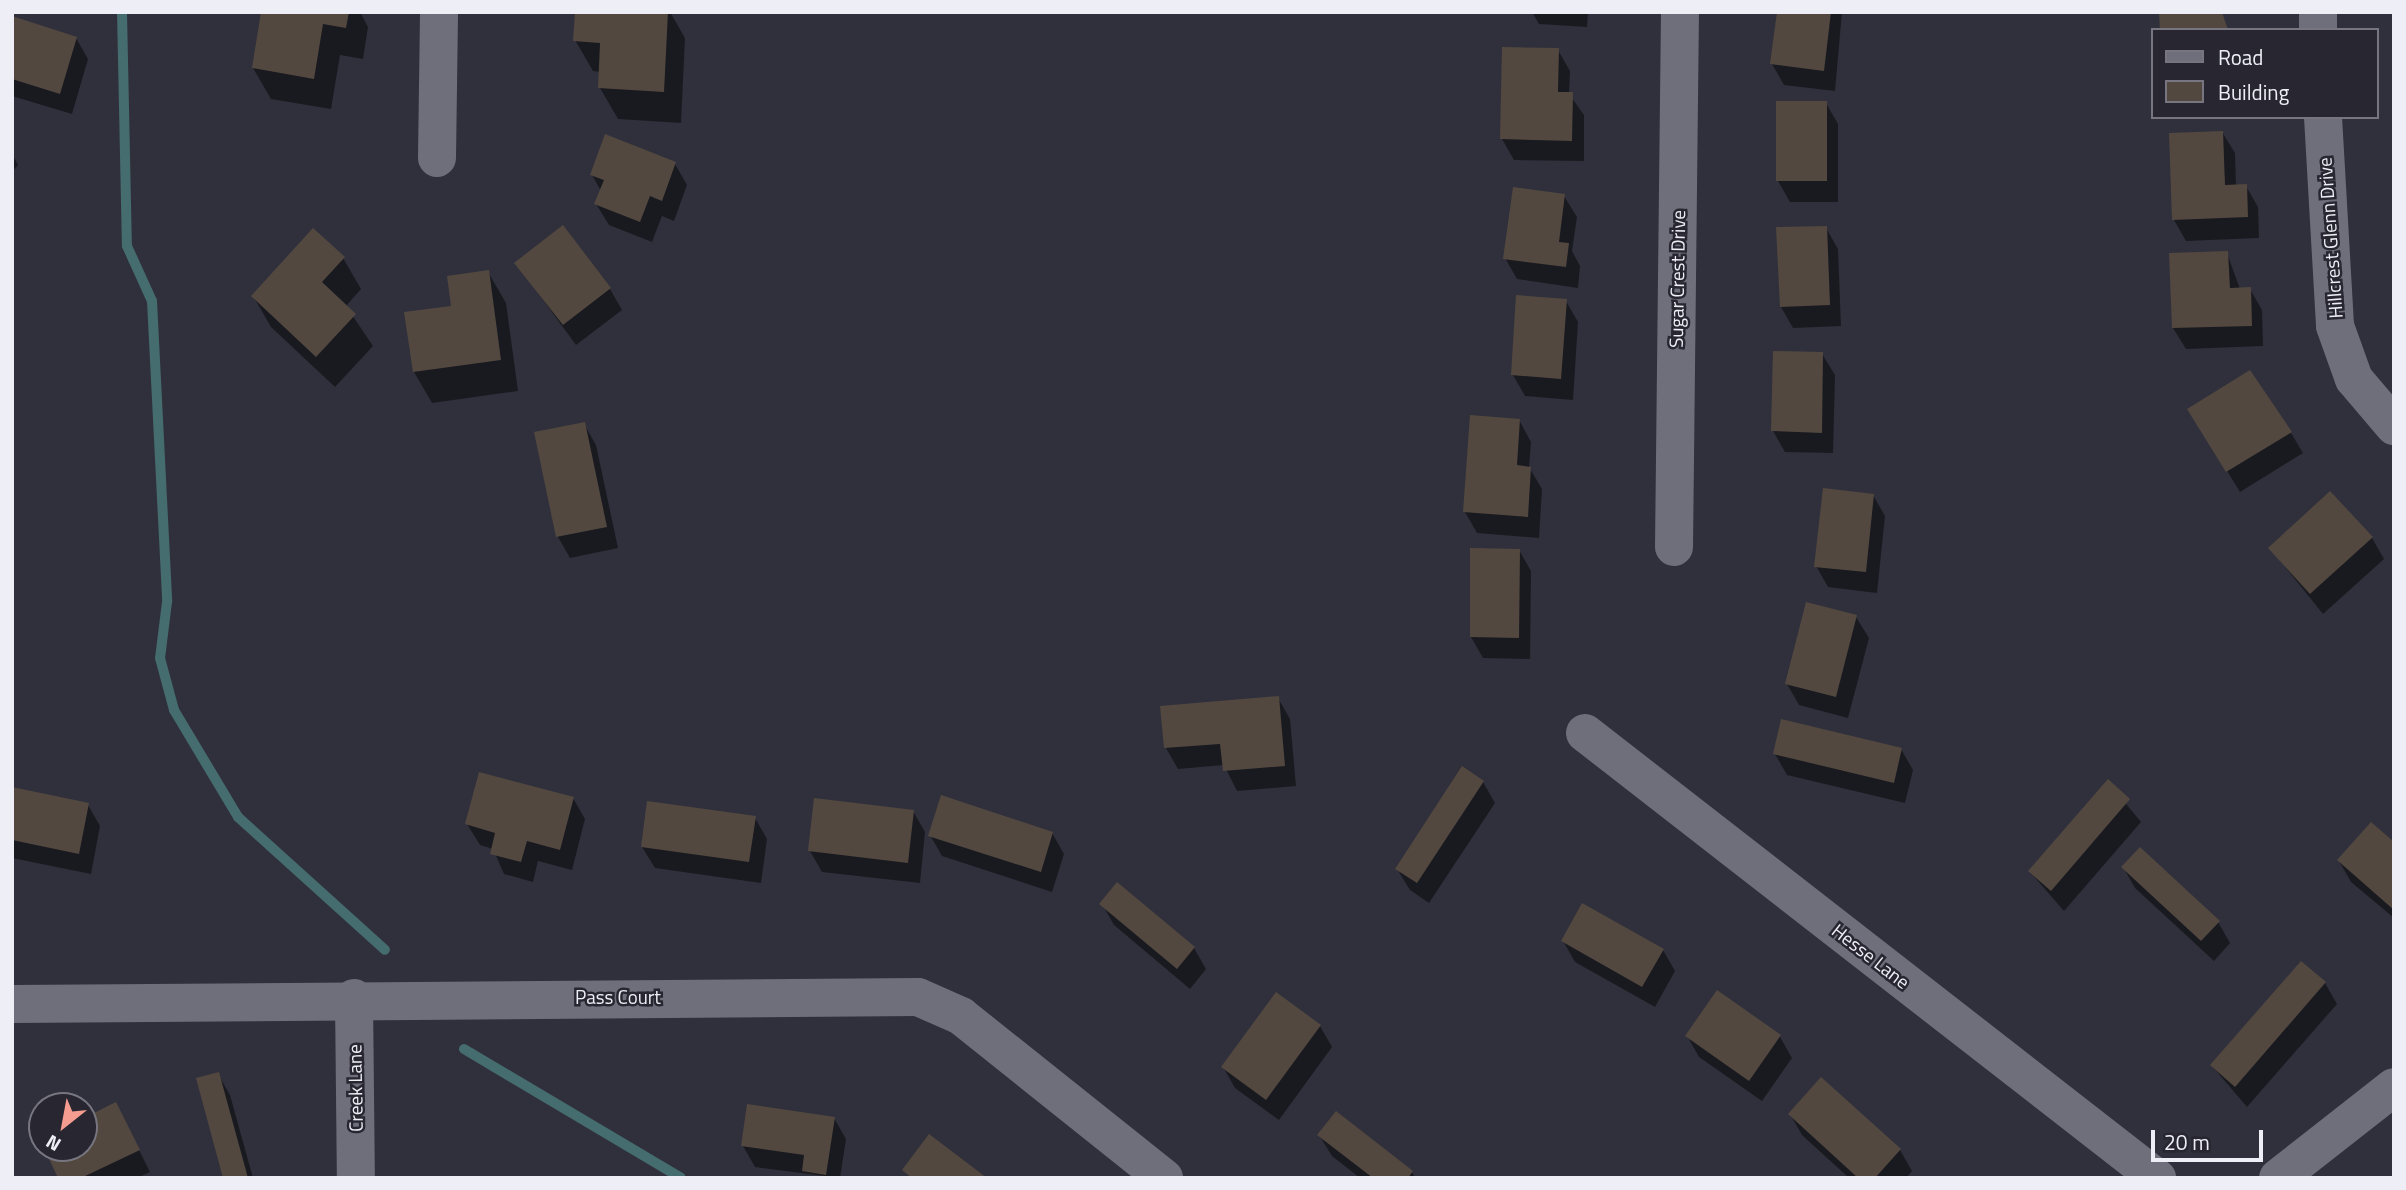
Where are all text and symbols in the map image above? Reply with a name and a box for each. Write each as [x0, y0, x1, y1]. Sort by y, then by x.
legend [2150, 28, 2378, 119]
text: Road [2218, 41, 2263, 73]
text: Building [2218, 76, 2289, 108]
street label: Hillcrest Glenn Drive [2313, 157, 2347, 319]
street label: Sugar Crest Drive [1664, 210, 1690, 348]
street label: Hesse Lane [1828, 919, 1914, 993]
street label: Pass Court [575, 986, 661, 1008]
street label: Creek Lane [343, 1044, 367, 1132]
north arrow [28, 1092, 98, 1162]
scale bar [2154, 1116, 2266, 1160]
text: 20 m [2164, 1126, 2210, 1158]
text: N [40, 1128, 66, 1160]

